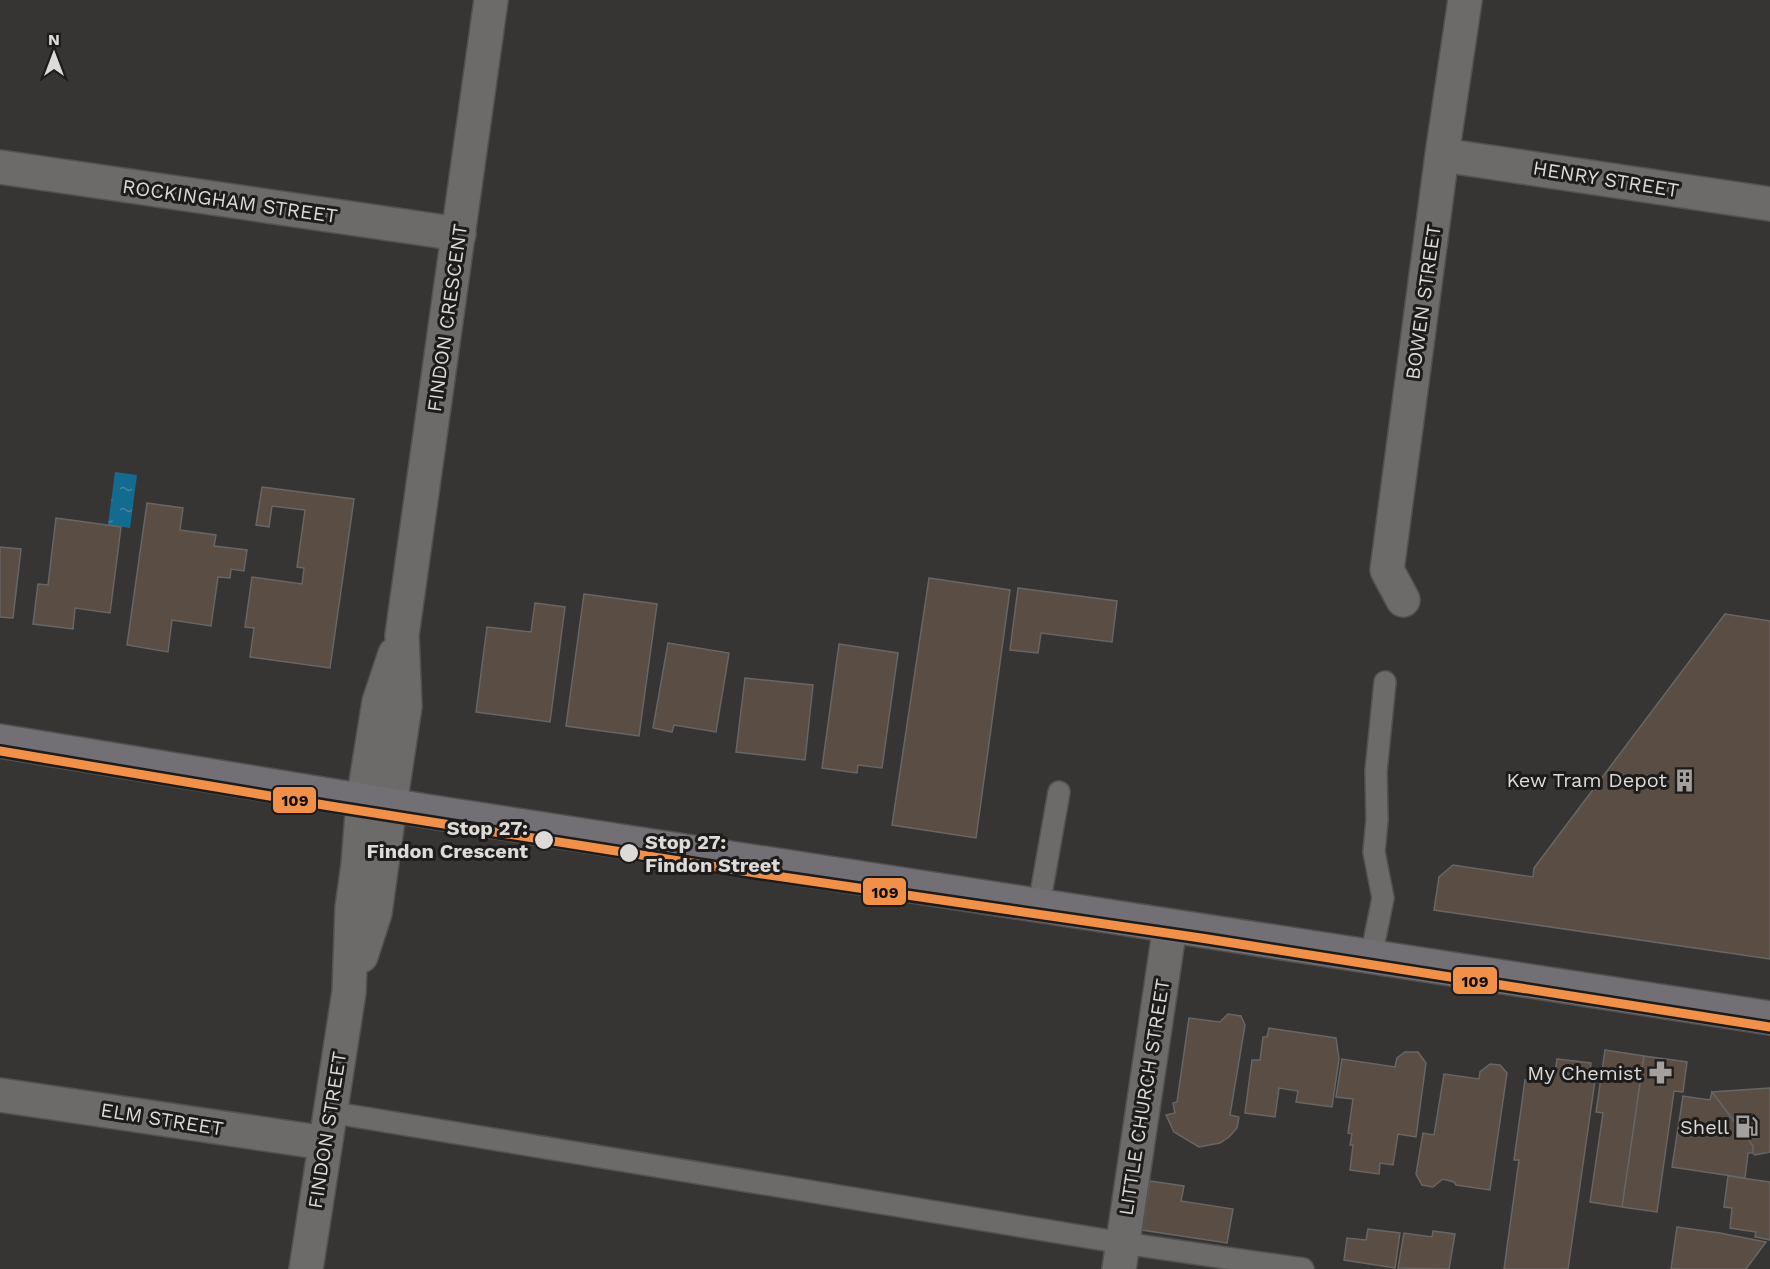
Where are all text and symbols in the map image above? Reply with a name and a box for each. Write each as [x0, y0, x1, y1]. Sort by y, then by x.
north arrow [24, 24, 84, 84]
text: N [48, 30, 60, 49]
street label: HENRY STREET [1531, 156, 1681, 202]
street label: ROCKINGHAM STREET [121, 174, 339, 228]
street label: FINDON CRESCENT [422, 222, 472, 414]
street label: BOWEN STREET [1400, 223, 1446, 381]
building icon: Kew Tram Depot [1672, 767, 1698, 793]
place label: Kew Tram Depot [1506, 768, 1668, 792]
line badge: 109 [272, 786, 317, 814]
text: 109 [281, 791, 309, 810]
place label: Stop 27: Findon Crescent [367, 816, 528, 863]
marker: Stop 27: Findon Crescent [533, 829, 555, 851]
place label: Stop 27: Findon Street [645, 830, 780, 877]
marker: Stop 27: Findon Street [618, 842, 640, 864]
line badge: 109 [862, 877, 907, 906]
text: 109 [871, 883, 899, 902]
line badge: 109 [1452, 966, 1498, 995]
text: 109 [1461, 972, 1489, 991]
street label: LITTLE CHURCH STREET [1113, 977, 1175, 1217]
street label: FINDON STREET [303, 1050, 351, 1210]
pharmacy icon: My Chemist [1647, 1060, 1673, 1086]
place label: My Chemist [1527, 1061, 1643, 1085]
street label: ELM STREET [99, 1097, 225, 1141]
fuel station icon: Shell [1734, 1114, 1760, 1140]
place label: Shell [1680, 1115, 1729, 1139]

